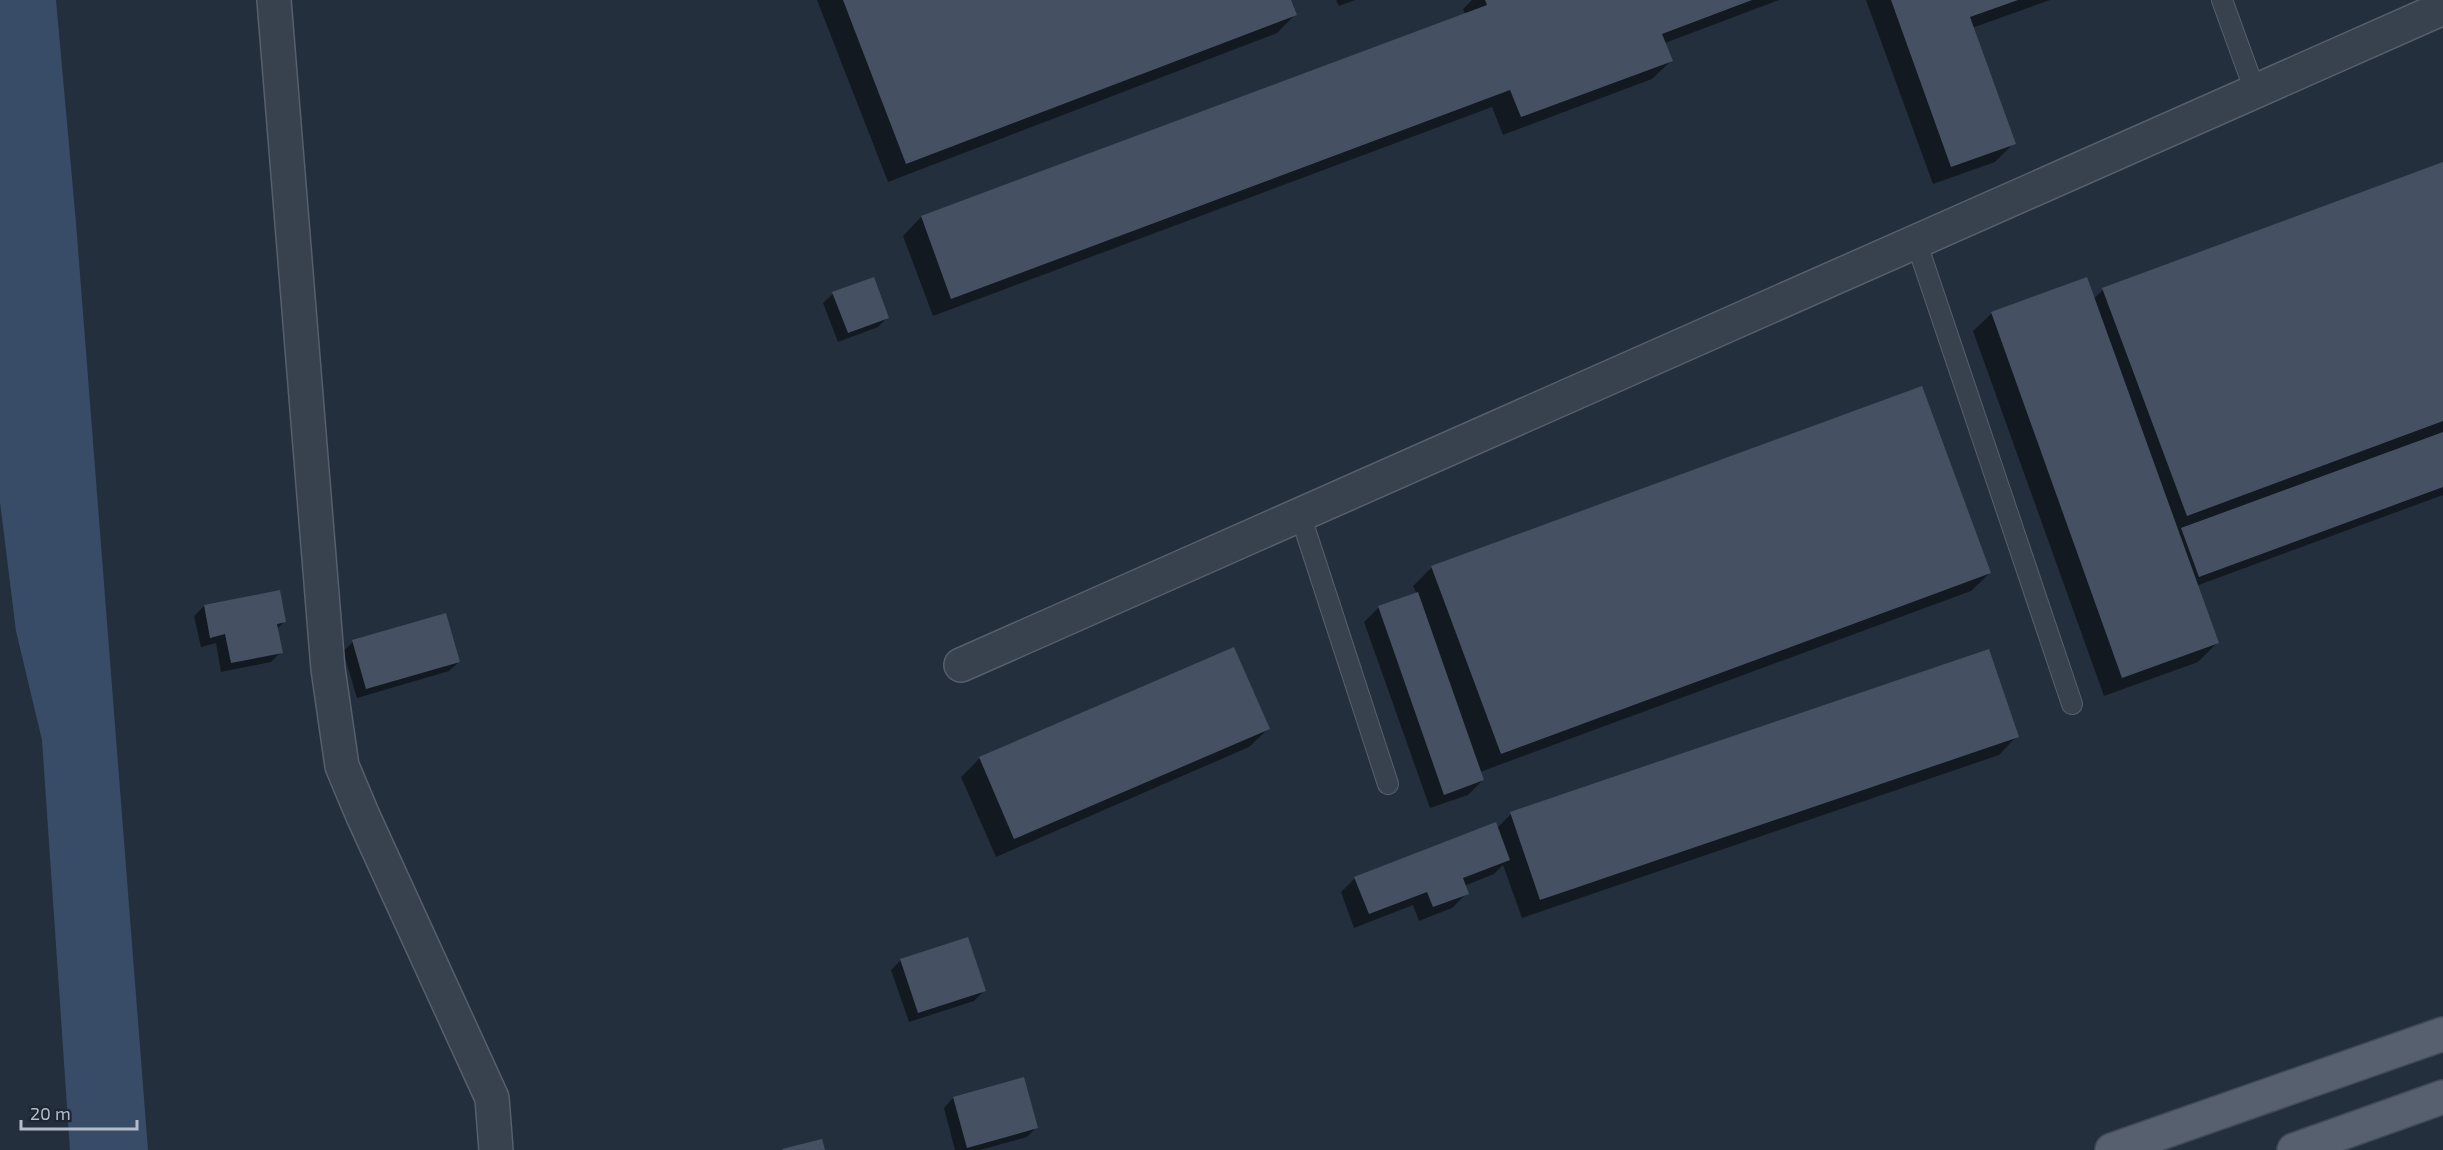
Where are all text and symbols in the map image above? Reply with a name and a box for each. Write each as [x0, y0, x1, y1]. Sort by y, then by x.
scale bar [21, 1093, 136, 1131]
text: 20 m [30, 1102, 71, 1124]

